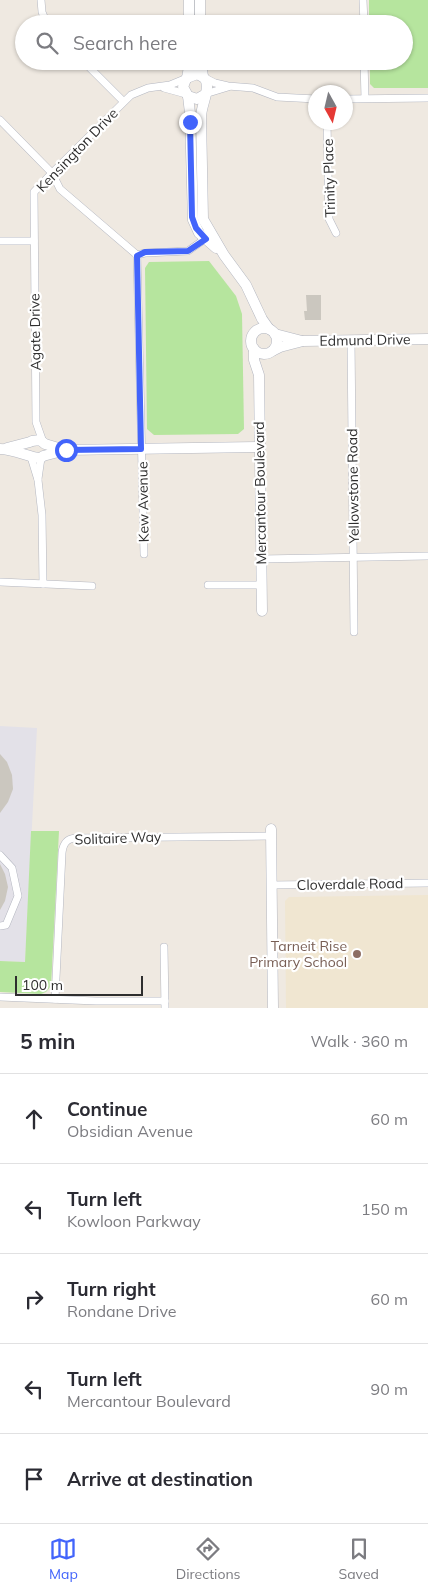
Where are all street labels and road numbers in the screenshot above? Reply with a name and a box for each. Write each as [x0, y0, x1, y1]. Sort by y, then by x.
street label: Kensington Drive [32, 104, 122, 196]
street label: Trinity Place [319, 138, 339, 218]
street label: Agate Drive [25, 293, 45, 371]
street label: Edmund Drive [319, 330, 411, 350]
street label: Mercantour Boulevard [250, 421, 270, 565]
street label: Yellowstone Road [343, 428, 363, 545]
street label: Kew Avenue [133, 461, 153, 543]
street label: Solitaire Way [74, 827, 162, 849]
street label: Cloverdale Road [297, 874, 403, 894]

